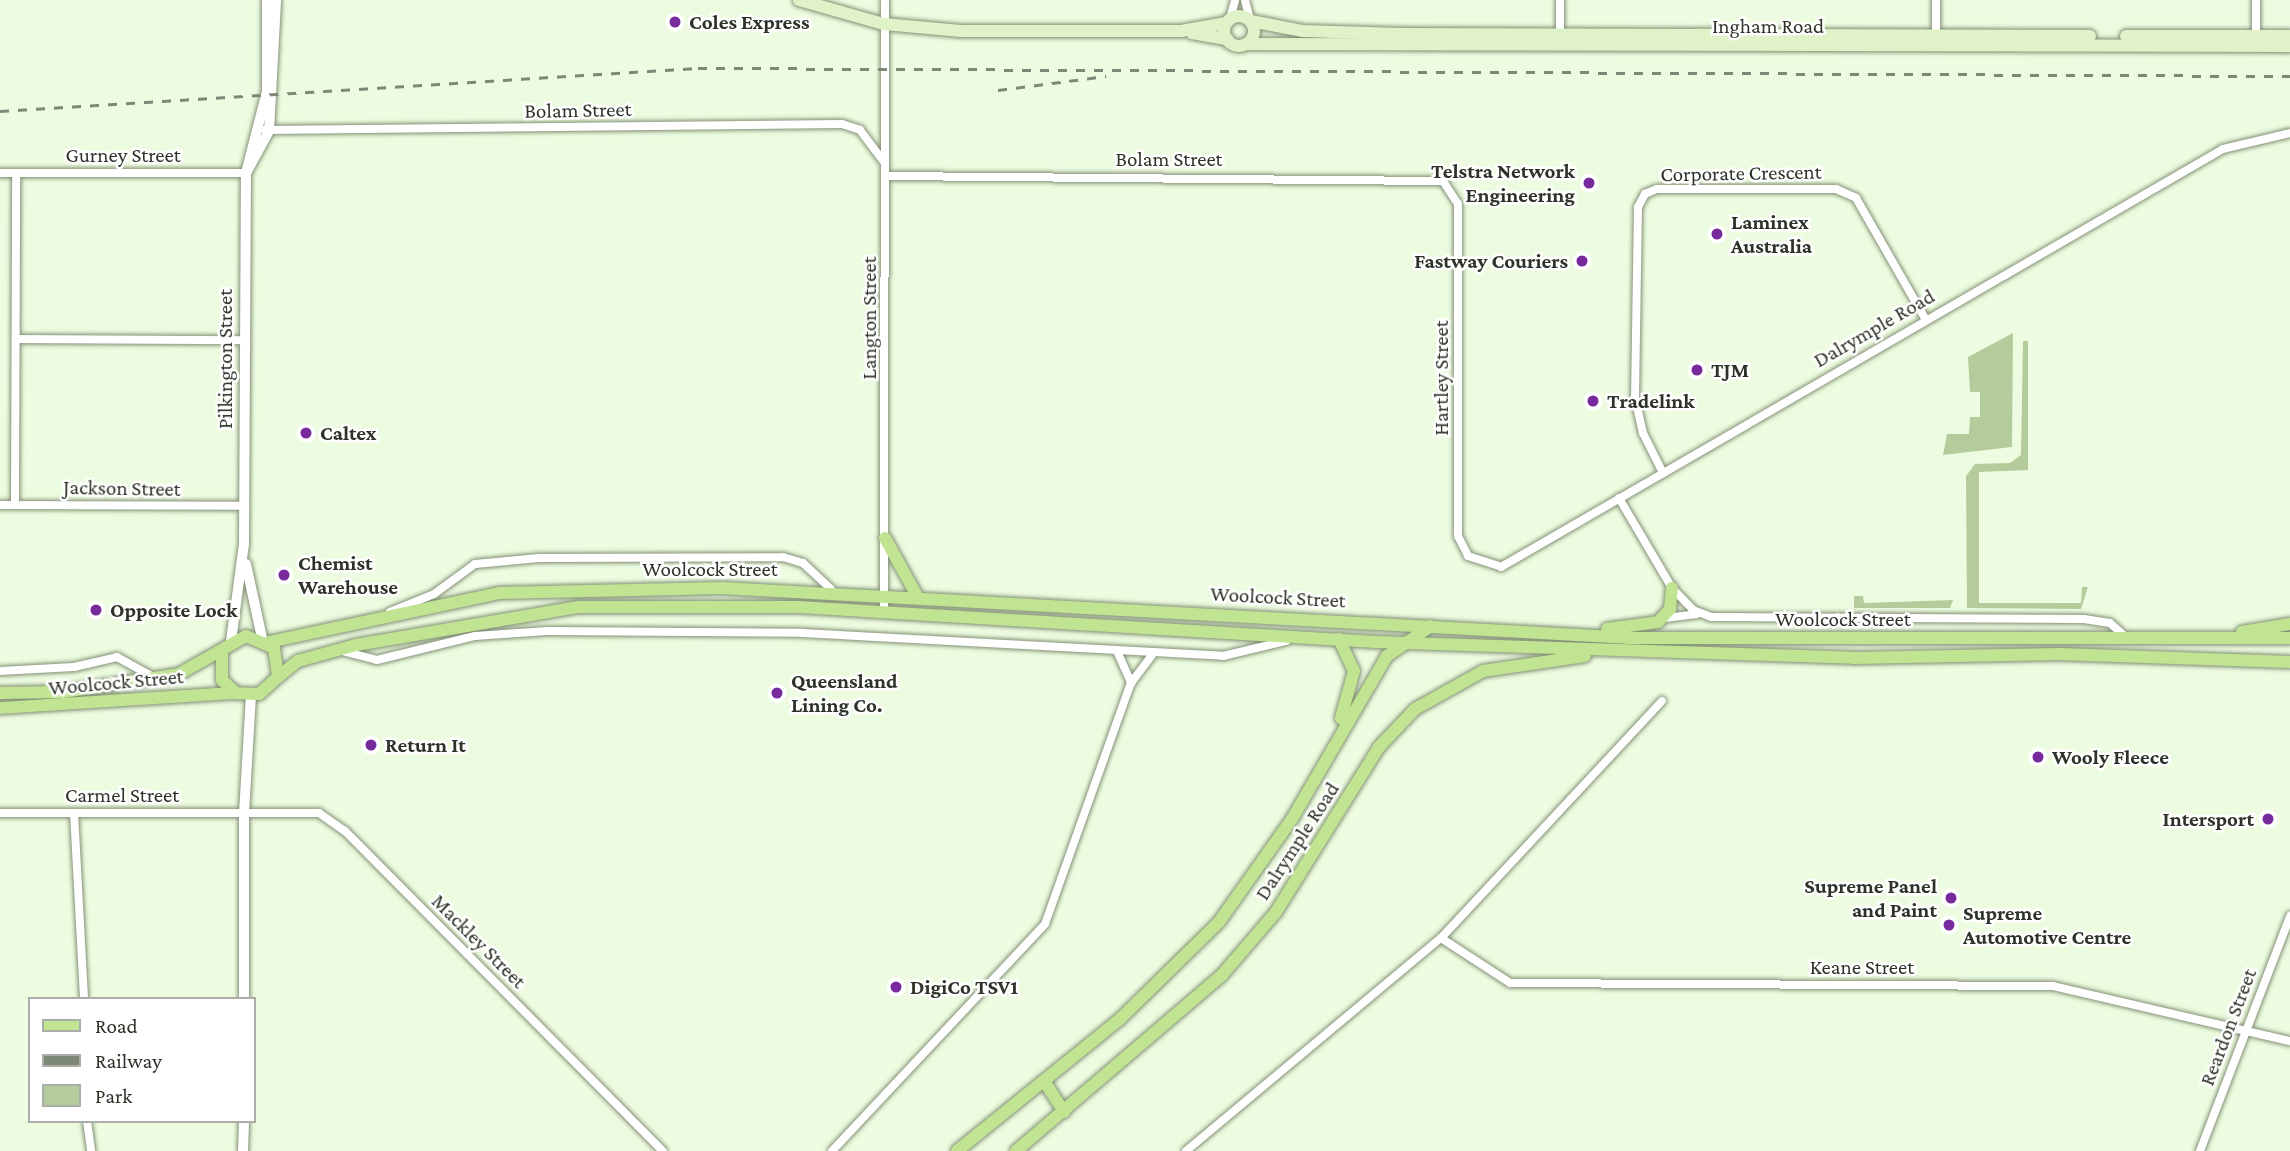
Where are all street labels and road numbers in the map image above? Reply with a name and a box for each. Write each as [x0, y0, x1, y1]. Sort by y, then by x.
street label: Ingham Road [1712, 13, 1824, 39]
street label: Bolam Street [524, 96, 632, 124]
street label: Gurney Street [65, 142, 181, 168]
street label: Bolam Street [1115, 146, 1223, 172]
street label: Corporate Crescent [1660, 159, 1822, 187]
street label: Langton Street [856, 256, 882, 380]
street label: Dalrymple Road [1809, 283, 1939, 373]
street label: Pilkington Street [212, 289, 238, 429]
street label: Hartley Street [1428, 320, 1454, 436]
street label: Jackson Street [63, 474, 181, 502]
street label: Woolcock Street [642, 556, 778, 582]
street label: Woolcock Street [1210, 581, 1346, 613]
street label: Woolcock Street [1775, 606, 1911, 632]
street label: Woolcock Street [47, 664, 185, 700]
street label: Dalrymple Road [1250, 777, 1344, 905]
street label: Carmel Street [65, 782, 179, 808]
street label: Mackley Street [426, 888, 532, 994]
street label: Keane Street [1810, 954, 1914, 980]
street label: Reardon Street [2194, 965, 2262, 1089]

